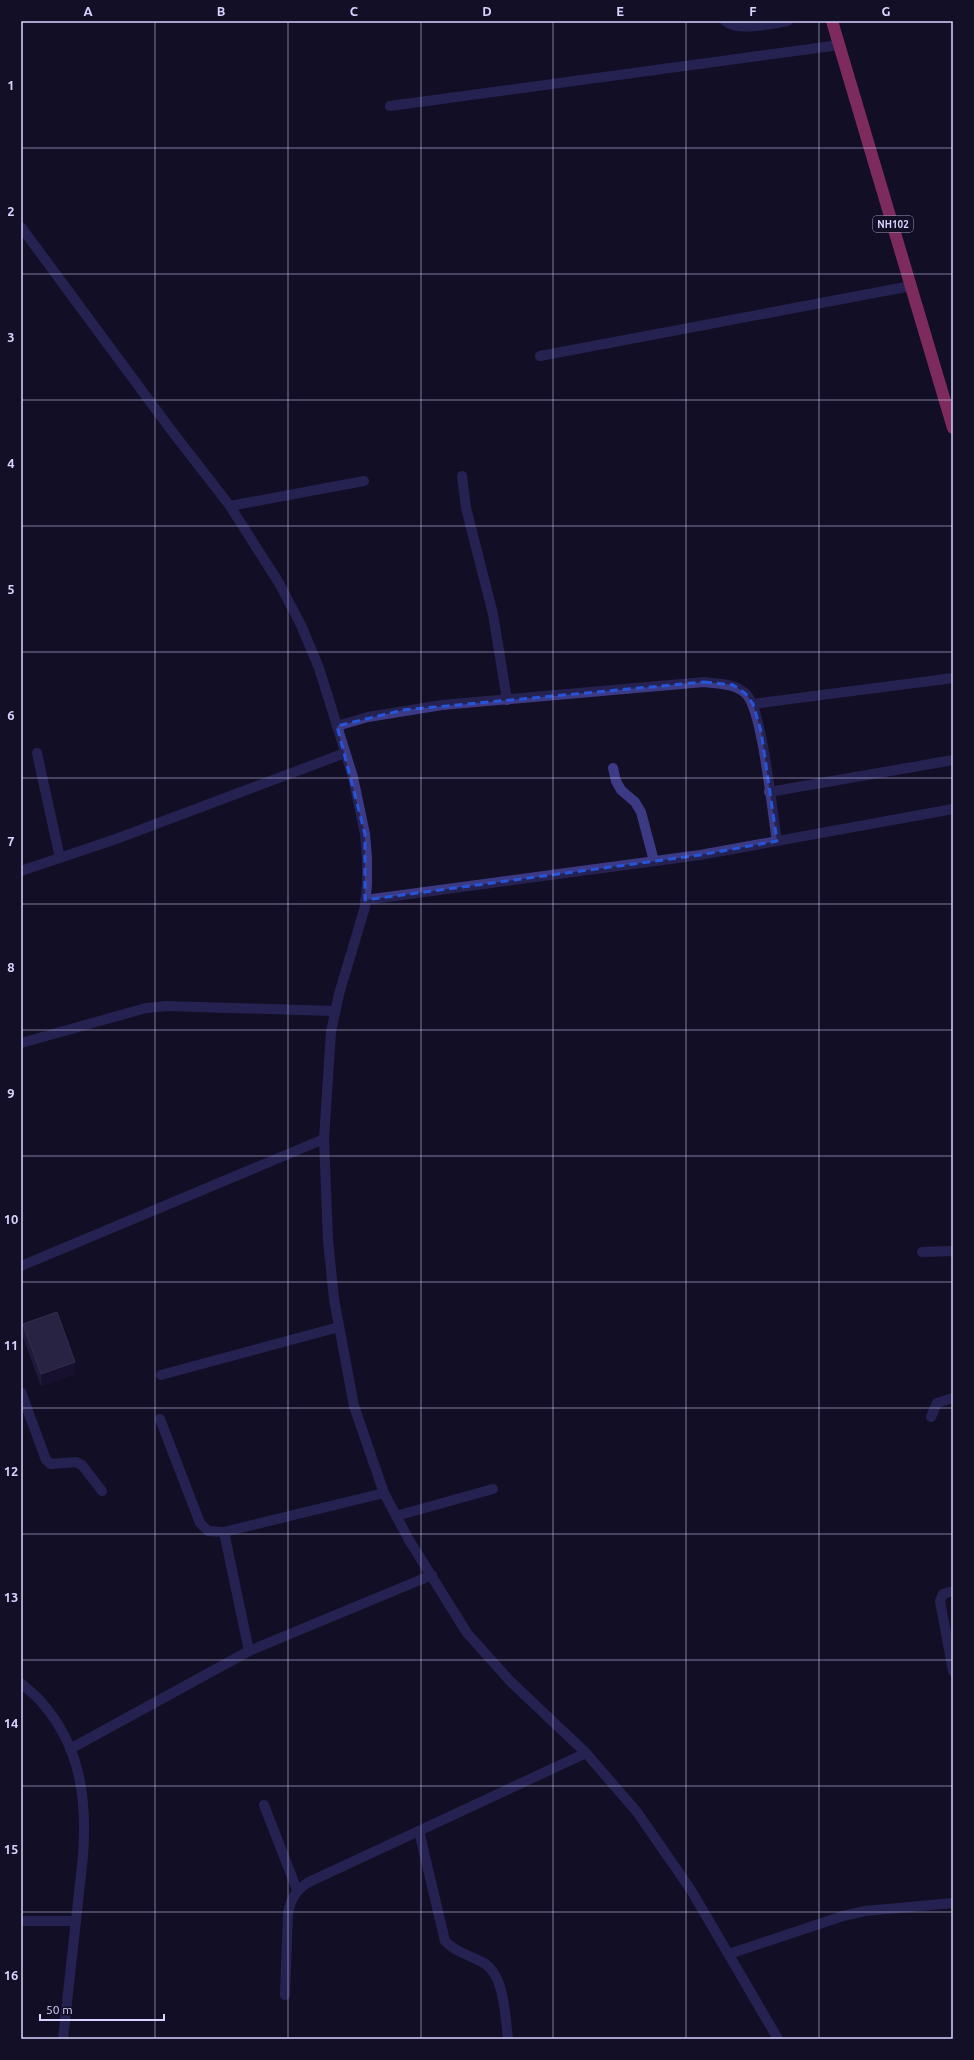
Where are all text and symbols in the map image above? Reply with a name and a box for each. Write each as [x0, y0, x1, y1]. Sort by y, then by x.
text: A [83, 4, 93, 18]
text: B [217, 4, 226, 18]
text: C [350, 4, 359, 18]
text: D [482, 4, 492, 18]
text: E [616, 4, 624, 18]
text: F [749, 4, 757, 18]
text: G [882, 4, 891, 18]
text: 1 [7, 78, 15, 92]
text: 2 [7, 204, 15, 218]
road number: NH102 [873, 216, 913, 232]
text: 3 [7, 330, 15, 344]
text: 4 [7, 456, 15, 470]
text: 5 [7, 582, 15, 596]
text: 6 [7, 708, 15, 722]
text: 7 [7, 834, 15, 848]
text: 8 [7, 960, 15, 974]
text: 9 [7, 1086, 15, 1100]
text: 10 [4, 1212, 18, 1226]
text: 11 [4, 1338, 18, 1352]
text: 12 [4, 1464, 18, 1478]
text: 13 [4, 1590, 18, 1604]
text: 14 [4, 1716, 18, 1730]
text: 15 [4, 1842, 18, 1856]
text: 16 [4, 1968, 18, 1982]
scale bar [40, 1996, 164, 2022]
text: 50 m [46, 2003, 73, 2016]

